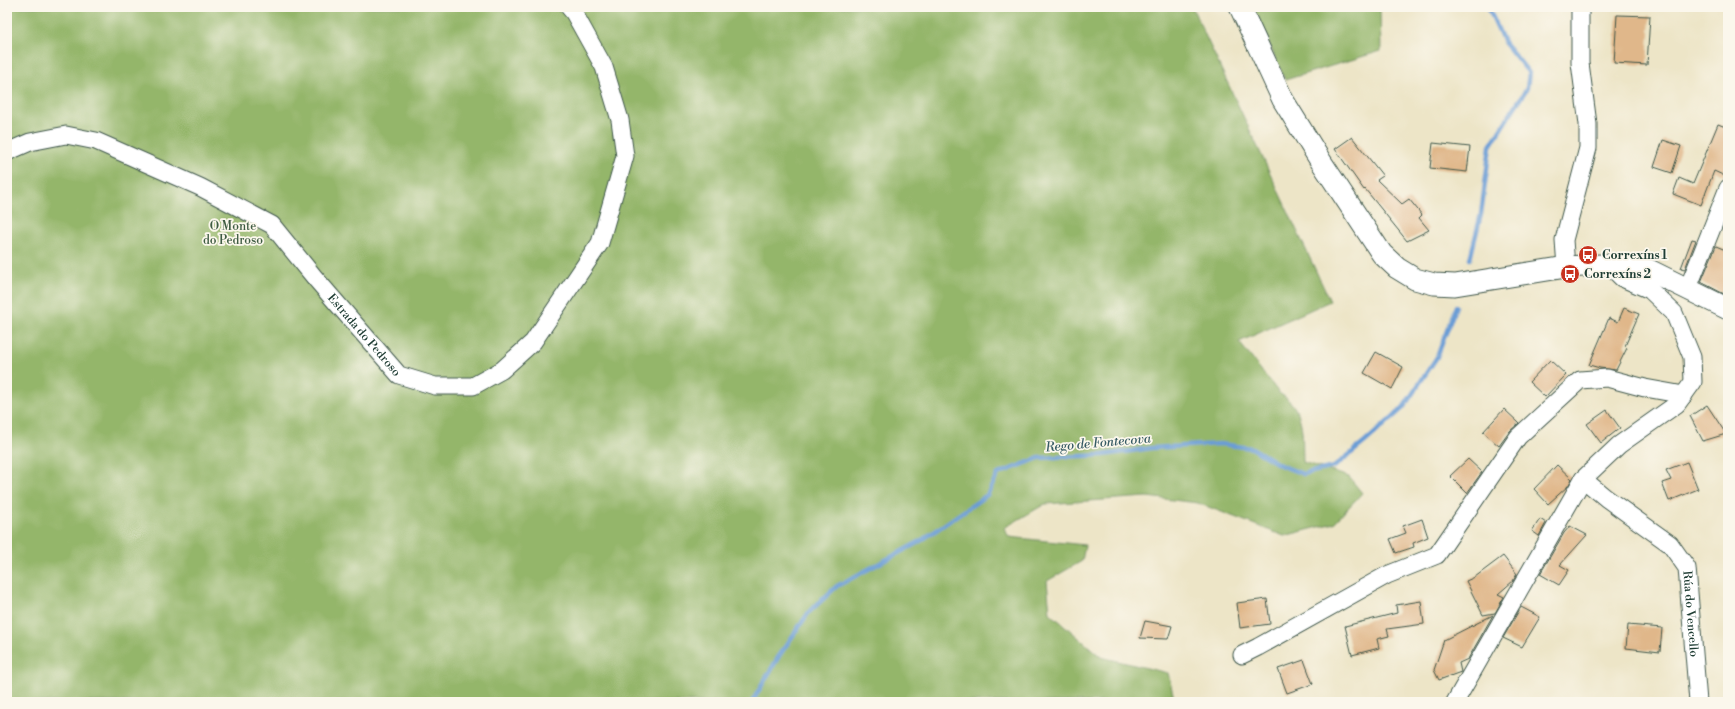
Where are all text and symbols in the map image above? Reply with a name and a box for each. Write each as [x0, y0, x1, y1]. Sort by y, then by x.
park label: O Monte do Pedroso [203, 219, 263, 248]
bus stop icon: Correxíns 1 [1577, 244, 1599, 266]
place label: Correxíns 1 [1602, 248, 1667, 263]
bus stop icon: Correxíns 2 [1559, 263, 1581, 285]
place label: Correxíns 2 [1584, 267, 1651, 282]
street label: Estrada do Pedroso [324, 291, 404, 380]
water label: Rego de Fontecova [1044, 430, 1152, 456]
street label: Rúa do Vencello [1679, 570, 1701, 658]

